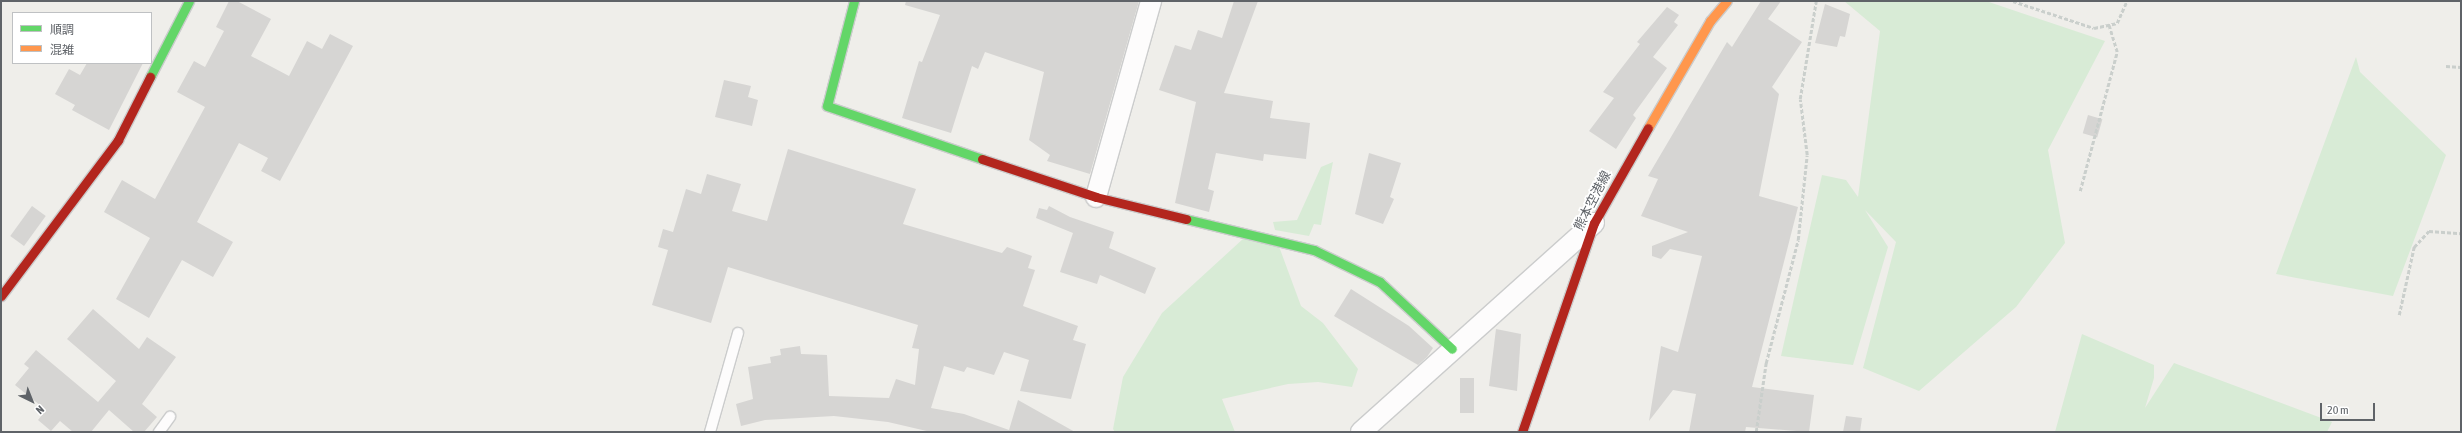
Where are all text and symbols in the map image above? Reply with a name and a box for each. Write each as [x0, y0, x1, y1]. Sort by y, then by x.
legend [12, 12, 152, 64]
text: 順調 [50, 23, 74, 37]
text: 混雑 [50, 43, 74, 57]
street label: 熊本空港線 [1571, 169, 1615, 233]
north arrow [12, 381, 52, 421]
scale bar [2322, 395, 2377, 421]
text: N [34, 403, 47, 416]
text: 20 m [2327, 403, 2349, 417]

